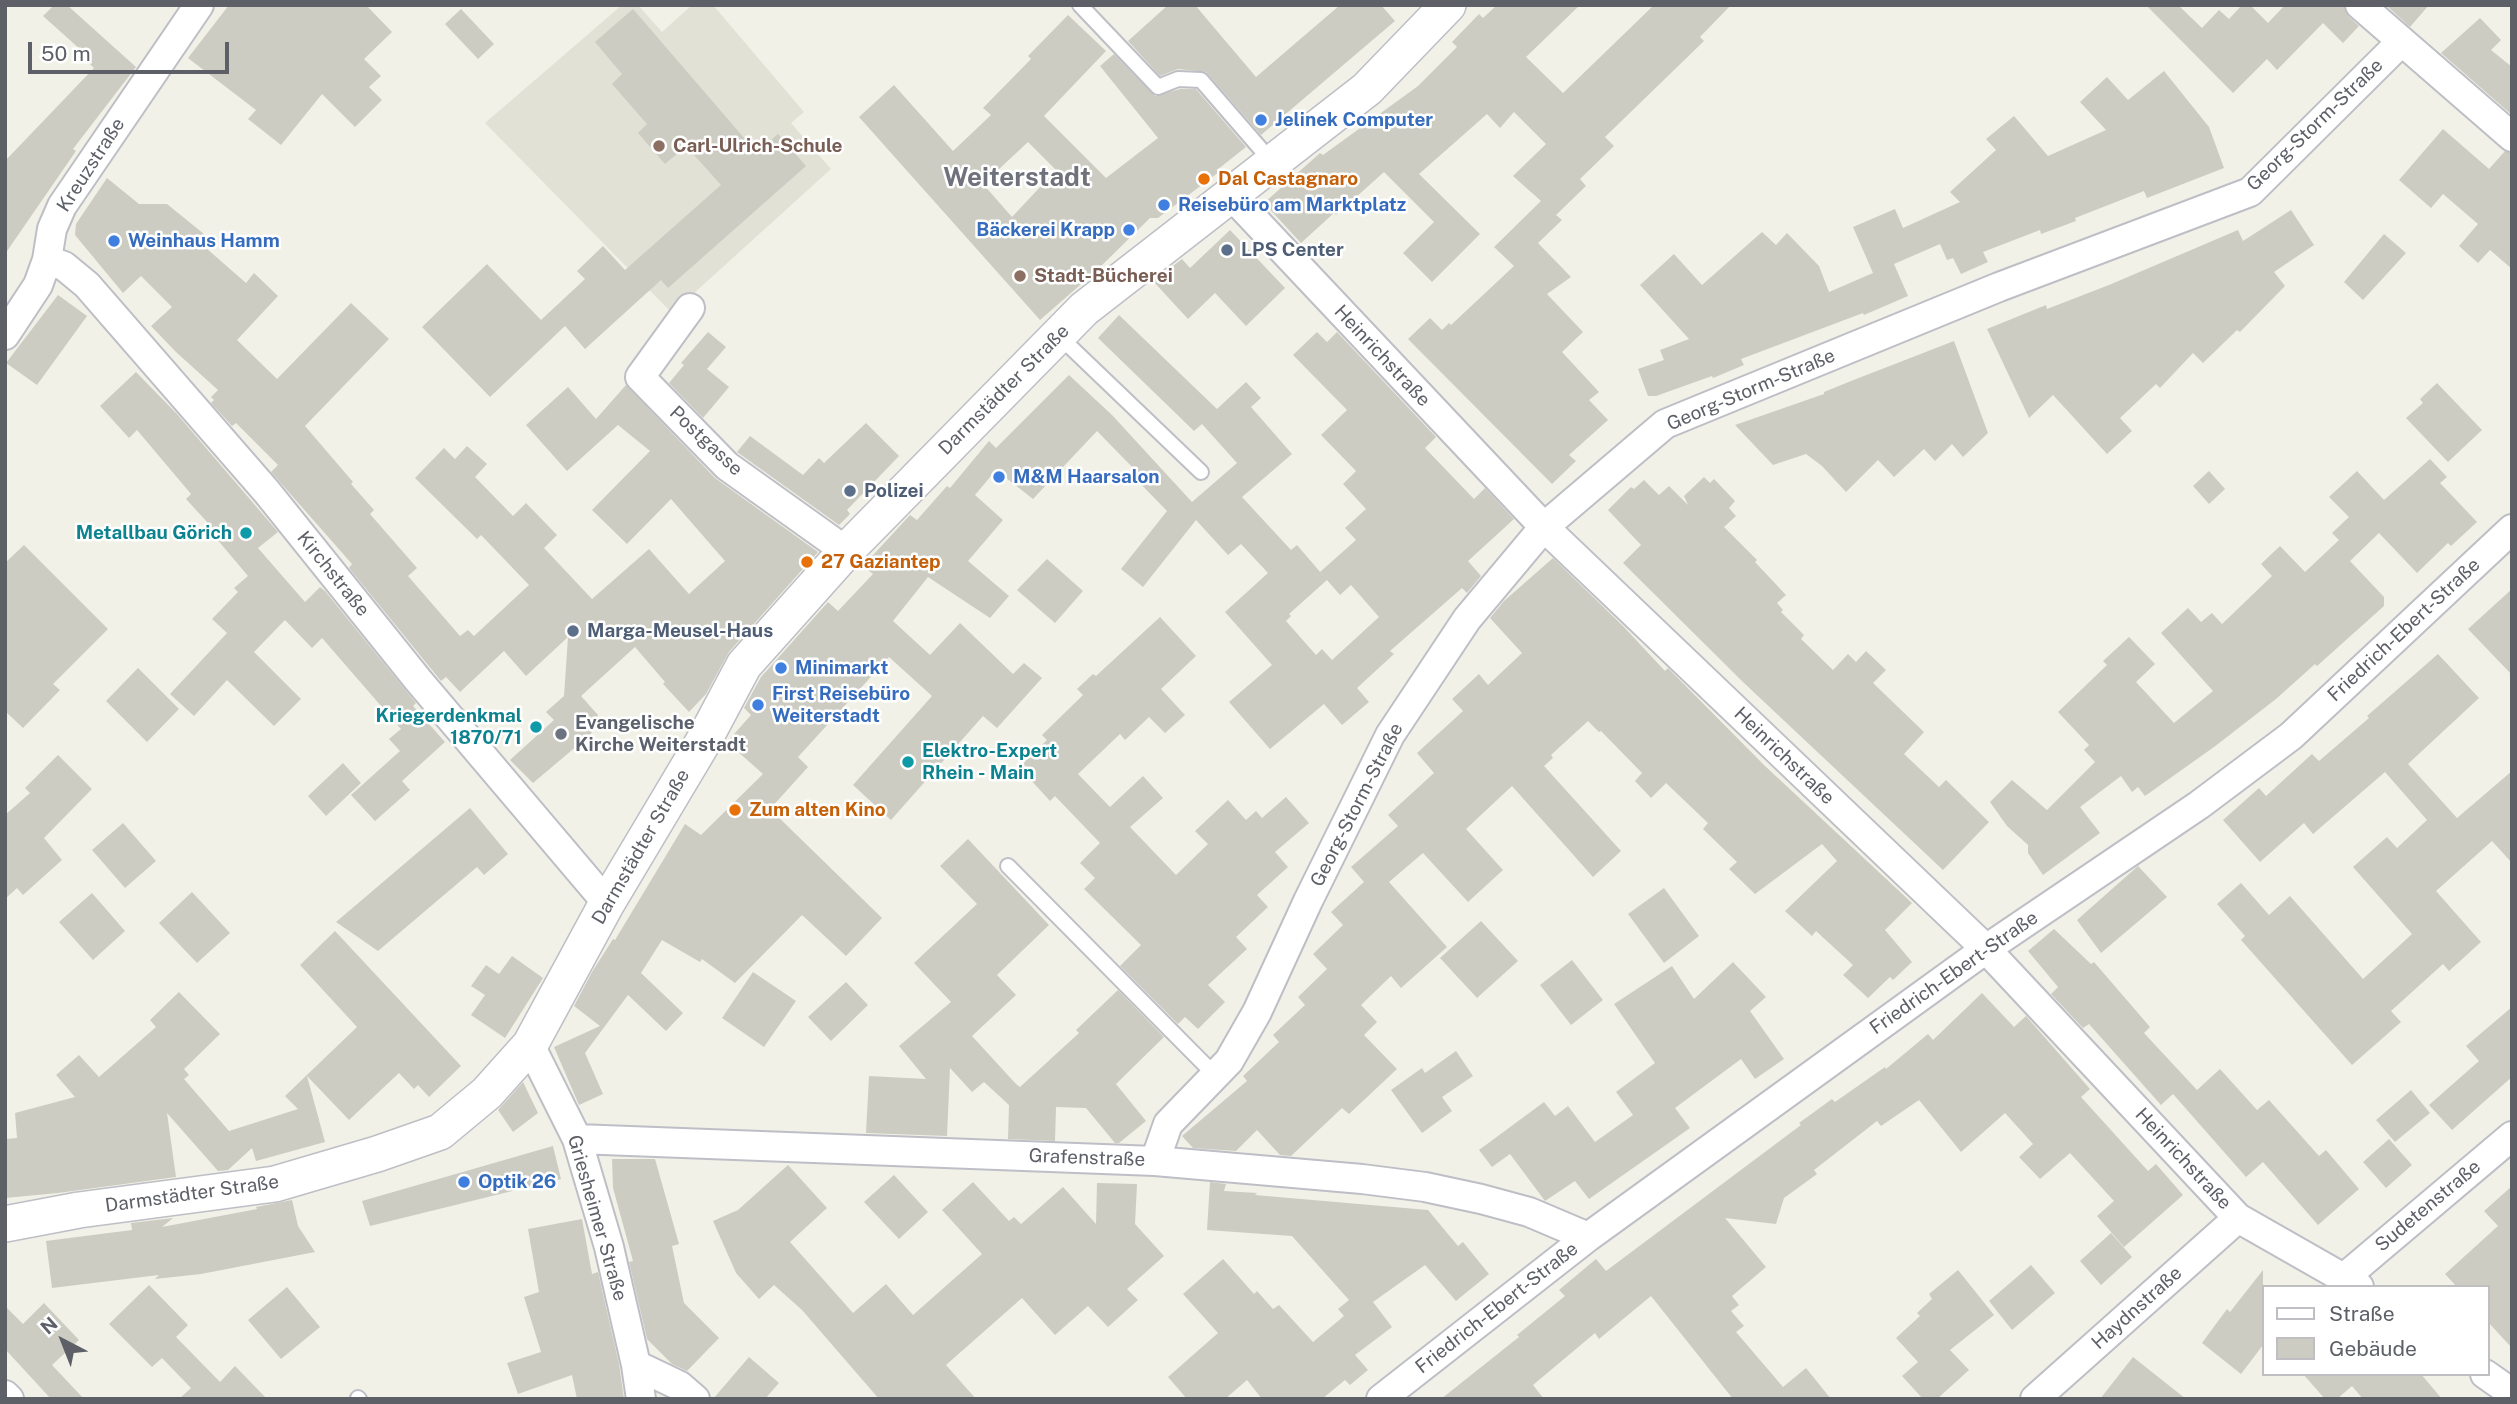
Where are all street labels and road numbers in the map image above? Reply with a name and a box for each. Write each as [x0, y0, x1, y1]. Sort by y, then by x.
street label: Georg-Storm-Straße [2242, 54, 2388, 196]
street label: Kreuzstraße [52, 114, 130, 216]
street label: Heinrichstraße [1329, 300, 1435, 412]
street label: Darmstädter Straße [934, 320, 1074, 460]
street label: Georg-Storm-Straße [1663, 344, 1839, 436]
street label: Postgasse [665, 401, 747, 481]
street label: Kirchstraße [292, 527, 374, 621]
street label: Friedrich-Ebert-Straße [2323, 554, 2485, 706]
street label: Heinrichstraße [1729, 702, 1839, 810]
street label: Georg-Storm-Straße [1306, 719, 1408, 891]
street label: Darmstädter Straße [587, 765, 695, 929]
street label: Friedrich-Ebert-Straße [1866, 906, 2042, 1040]
street label: Heinrichstraße [2130, 1103, 2236, 1215]
street label: Griesheimer Straße [562, 1132, 632, 1304]
street label: Grafenstraße [1028, 1145, 1146, 1171]
street label: Sudetenstraße [2371, 1155, 2485, 1257]
street label: Darmstädter Straße [104, 1171, 280, 1217]
street label: Friedrich-Ebert-Straße [1411, 1237, 1583, 1379]
street label: Haydnstraße [2087, 1262, 2187, 1354]

